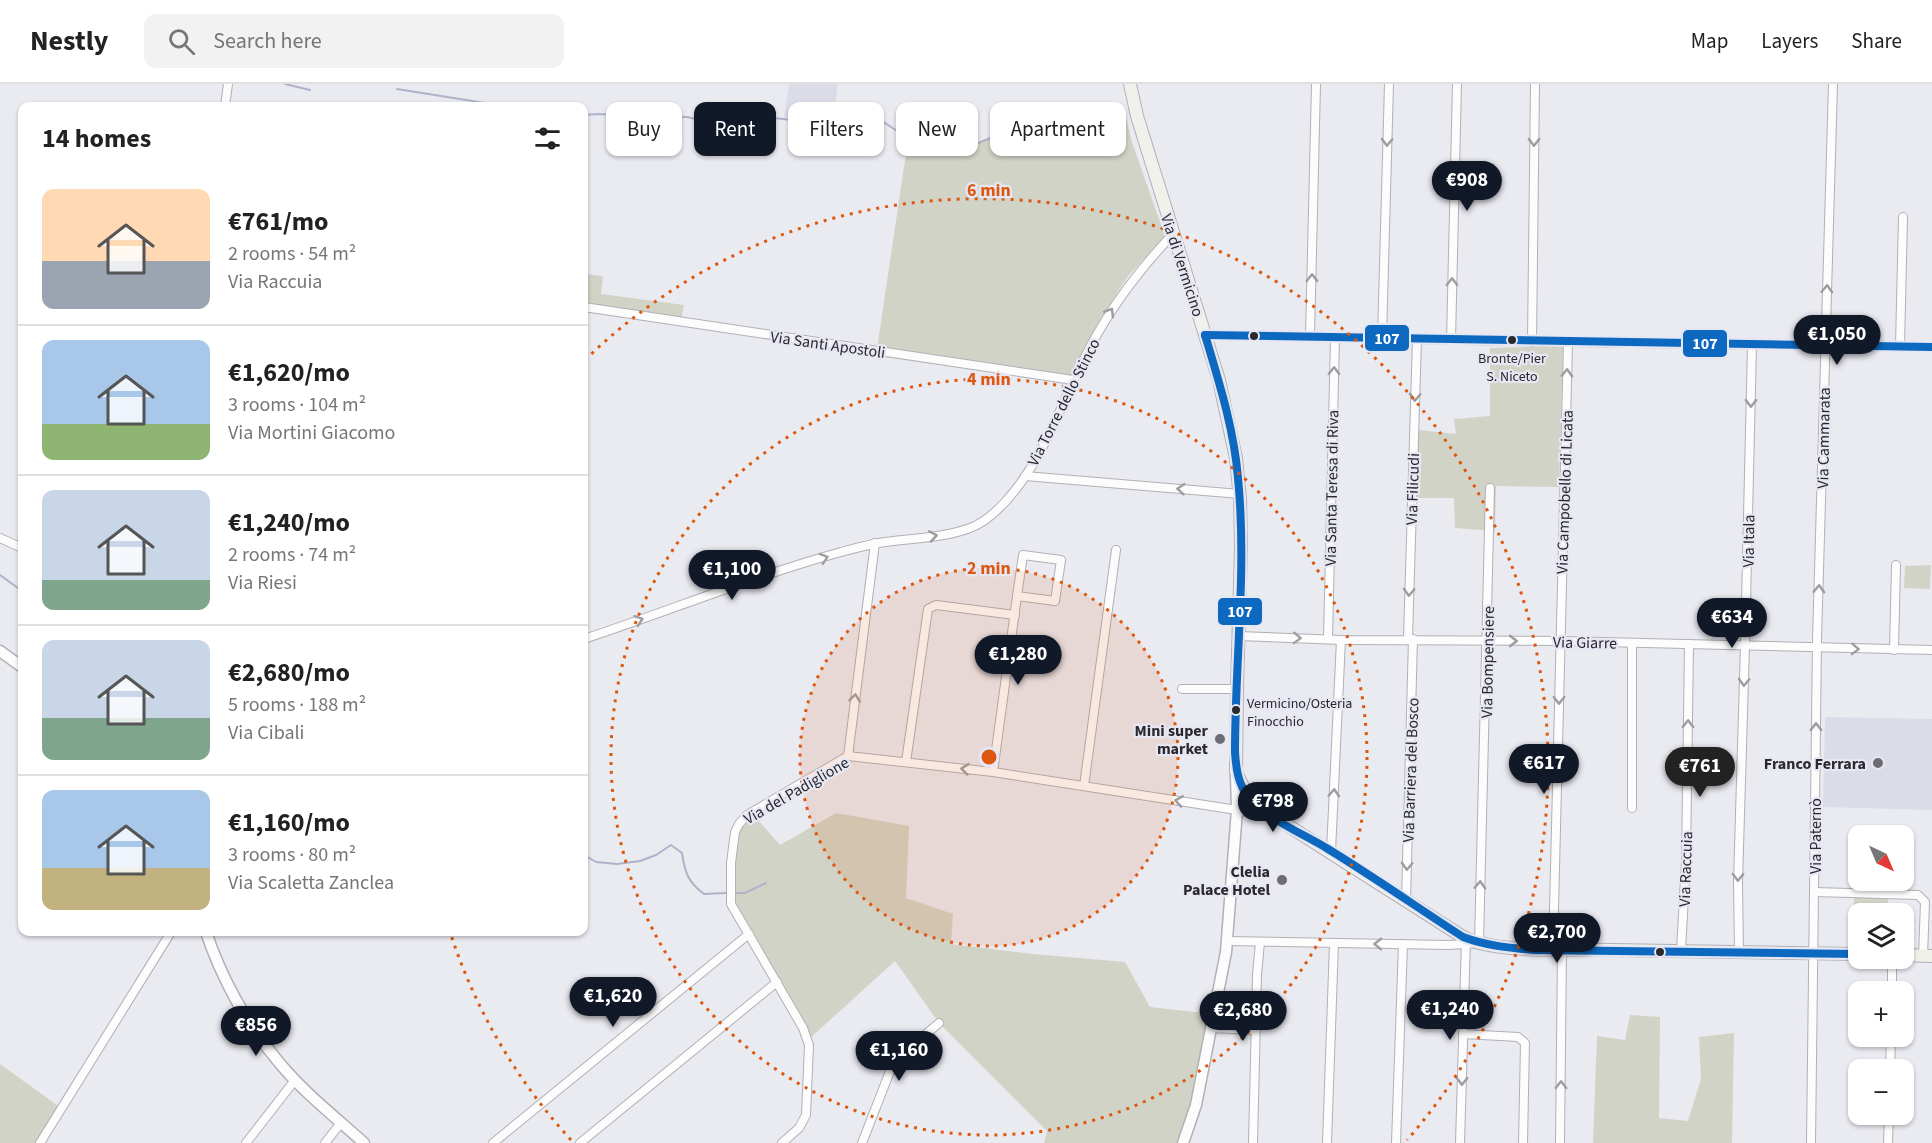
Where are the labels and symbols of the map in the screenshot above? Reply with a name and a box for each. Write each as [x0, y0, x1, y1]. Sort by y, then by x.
one-way arrow [1381, 138, 1394, 147]
one-way arrow [1528, 138, 1540, 147]
pin: €908 [1431, 161, 1503, 212]
text: 6 min [967, 178, 1011, 203]
street label: Via di Vermicino [1155, 211, 1209, 320]
one-way arrow [1305, 273, 1318, 282]
one-way arrow [1446, 277, 1459, 286]
one-way arrow [1820, 285, 1833, 294]
one-way arrow [1103, 308, 1115, 318]
pin: €1,050 [1788, 315, 1886, 366]
line badge: 107 [1364, 324, 1410, 352]
street label: Via Santi Apostoli [769, 326, 887, 364]
text: 107 [1374, 328, 1400, 350]
line badge: 107 [1682, 329, 1728, 358]
unlabelled marker [1248, 330, 1260, 342]
text: 107 [1692, 333, 1718, 355]
marker: Bronte/Pier S. Niceto [1506, 334, 1518, 346]
street label: Via Torre dello Stinco [1022, 335, 1106, 470]
place label: Bronte/Pier S. Niceto [1478, 349, 1546, 387]
one-way arrow [1328, 366, 1340, 375]
text: 4 min [967, 367, 1011, 392]
one-way arrow [1561, 368, 1574, 377]
street label: Via Cammarata [1812, 387, 1836, 489]
one-way arrow [1409, 392, 1422, 401]
one-way arrow [1744, 399, 1757, 408]
street label: Via Santa Teresa di Riva [1320, 410, 1344, 566]
street label: Via Campobello di Licata [1551, 410, 1579, 574]
street label: Via Filicudi [1401, 453, 1425, 525]
one-way arrow [1177, 483, 1186, 496]
street label: Via Itala [1738, 514, 1760, 568]
one-way arrow [928, 530, 938, 542]
pin: €1,100 [683, 550, 781, 601]
one-way arrow [818, 552, 829, 565]
text: 2 min [967, 556, 1011, 581]
one-way arrow [1812, 585, 1825, 594]
one-way arrow [1403, 587, 1416, 596]
line badge: 107 [1217, 597, 1263, 626]
pin: €634 [1696, 598, 1768, 649]
text: 107 [1227, 601, 1253, 623]
street label: Via Bompensiere [1476, 606, 1500, 718]
one-way arrow [633, 614, 644, 627]
street label: Via Giarre [1553, 631, 1617, 655]
one-way arrow [1292, 632, 1301, 644]
pin: €1,280 [969, 635, 1067, 686]
one-way arrow [1508, 635, 1517, 647]
one-way arrow [1850, 642, 1859, 655]
one-way arrow [1738, 678, 1751, 687]
one-way arrow [849, 693, 861, 702]
place label: Vermicino/Osteria Finocchio [1247, 694, 1352, 732]
one-way arrow [1553, 695, 1565, 704]
street label: Via Barriera del Bosco [1397, 697, 1425, 843]
marker: Vermicino/Osteria Finocchio [1230, 704, 1242, 716]
place label: Mini super market [1135, 720, 1209, 760]
one-way arrow [1682, 720, 1694, 729]
one-way arrow [1810, 722, 1822, 731]
marker: Mini super market [1213, 732, 1227, 746]
pin: €617 [1508, 744, 1580, 795]
centre of rings [979, 747, 999, 767]
pin: €761 [1664, 747, 1736, 798]
street label: Via del Padiglione [740, 752, 853, 830]
place label: Franco Ferrara [1764, 753, 1866, 775]
marker: Franco Ferrara [1871, 756, 1885, 770]
one-way arrow [961, 763, 970, 776]
pin: €798 [1237, 782, 1309, 833]
one-way arrow [1327, 788, 1340, 797]
one-way arrow [1174, 795, 1183, 807]
street label: Via Paternò [1805, 798, 1827, 874]
north arrow [1848, 825, 1914, 891]
street label: Via Raccuia [1674, 831, 1698, 907]
place label: Clelia Palace Hotel [1183, 861, 1270, 901]
one-way arrow [1401, 861, 1413, 870]
marker: Clelia Palace Hotel [1275, 873, 1289, 887]
one-way arrow [1732, 873, 1744, 882]
one-way arrow [1474, 880, 1487, 889]
pin: €2,700 [1508, 913, 1606, 964]
one-way arrow [1374, 937, 1383, 950]
unlabelled marker [1654, 946, 1666, 958]
pin: €1,620 [564, 977, 662, 1028]
pin: €1,240 [1401, 990, 1499, 1041]
pin: €2,680 [1194, 991, 1292, 1042]
pin: €856 [220, 1006, 292, 1057]
pin: €1,160 [850, 1031, 948, 1082]
one-way arrow [1456, 1077, 1468, 1086]
one-way arrow [1555, 1080, 1567, 1089]

